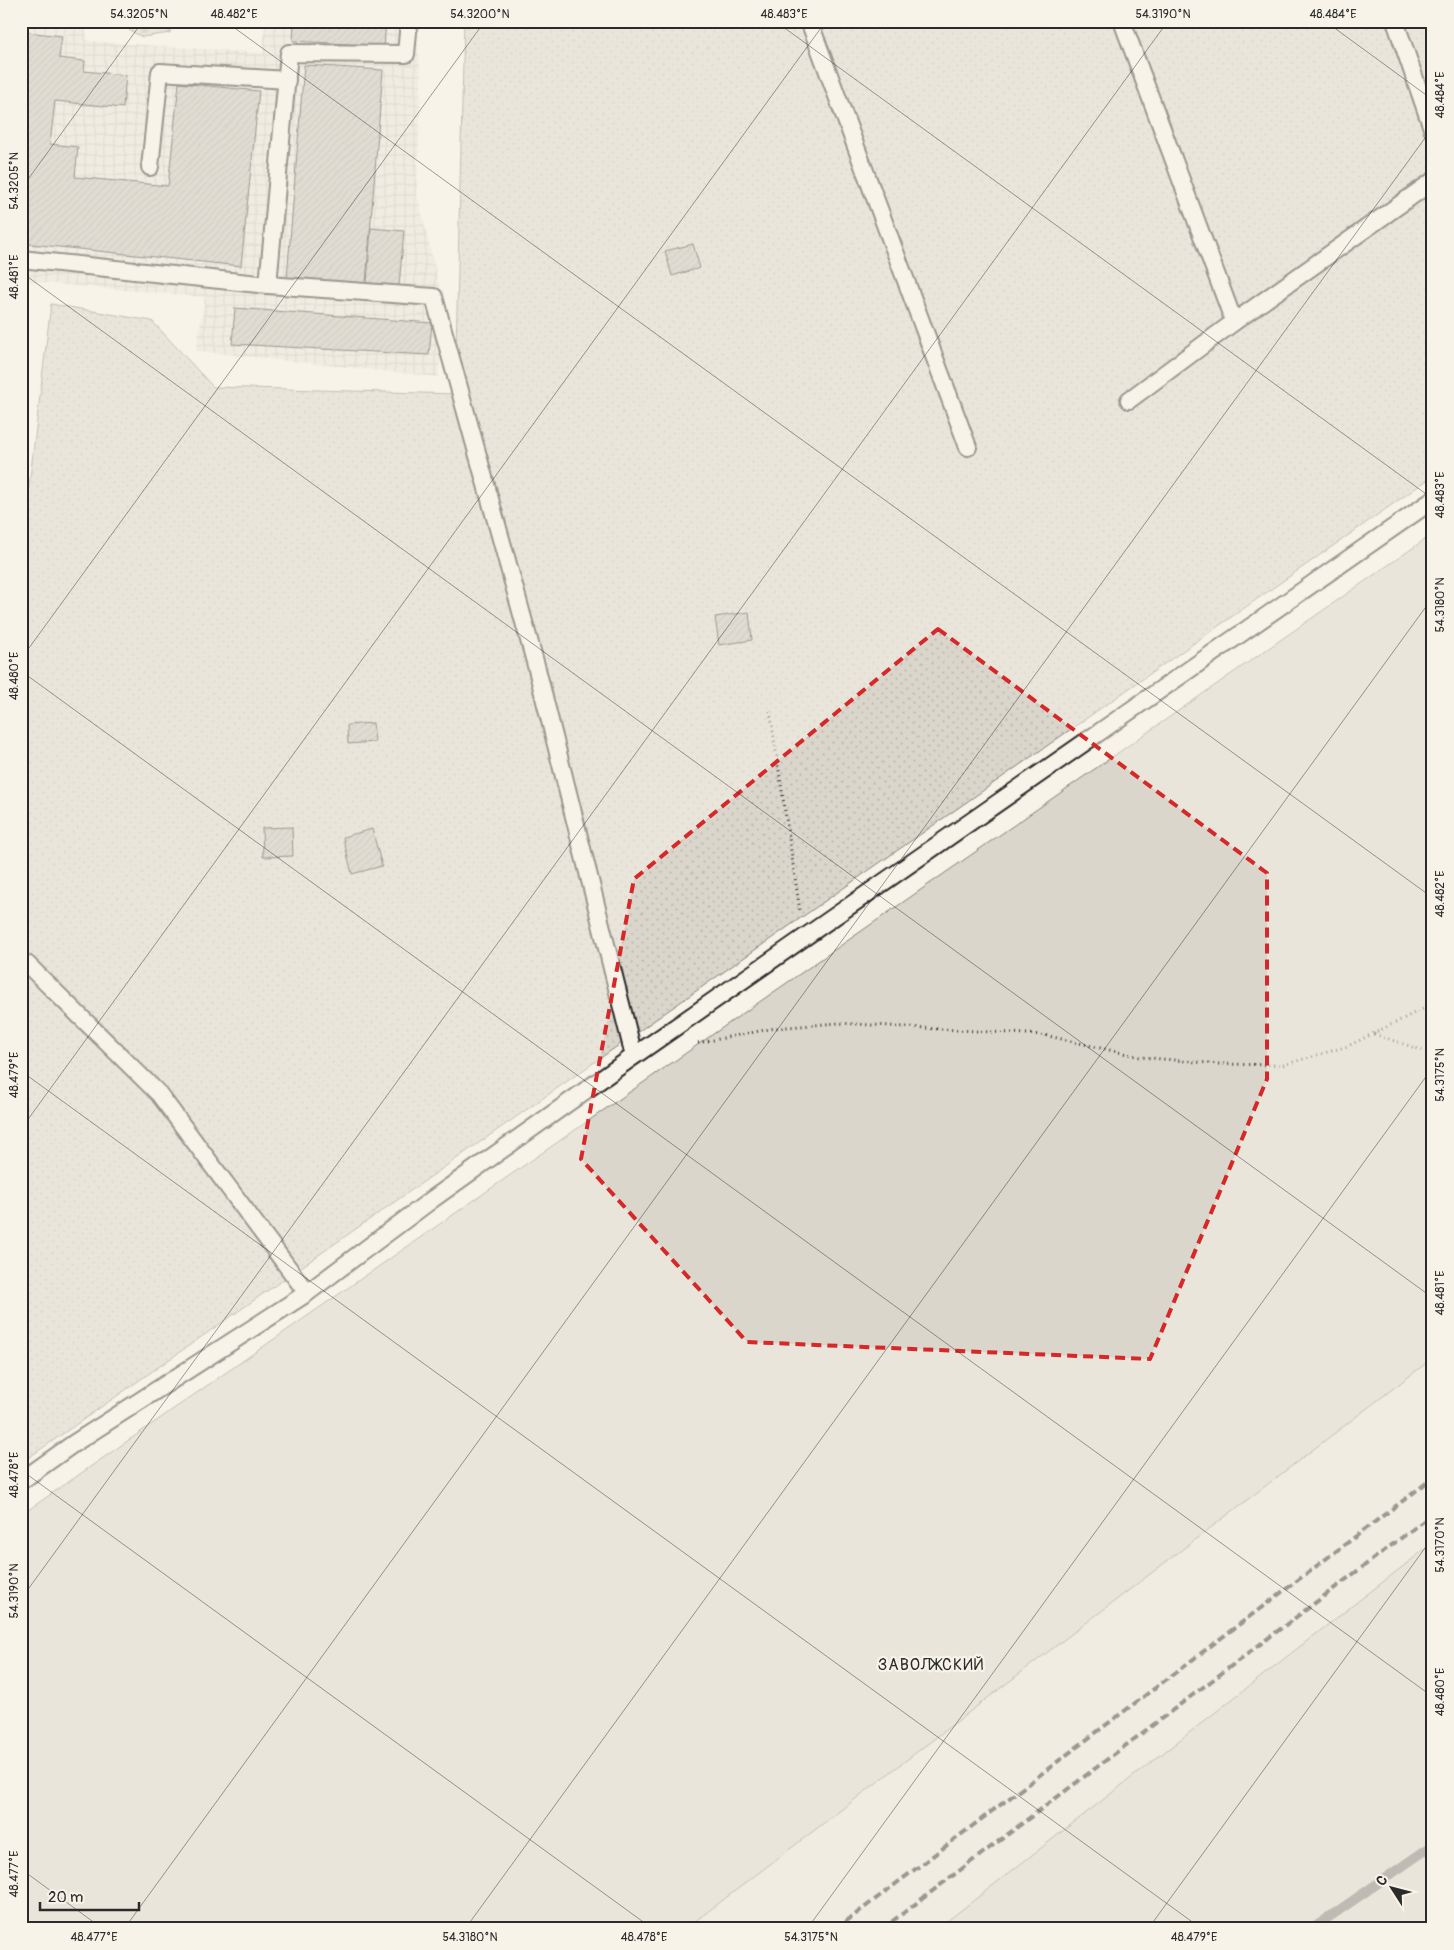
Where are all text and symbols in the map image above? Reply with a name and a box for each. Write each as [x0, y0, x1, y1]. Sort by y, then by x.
text: 54.3205°N [110, 7, 168, 22]
text: 48.482°E [211, 7, 257, 22]
text: 54.3200°N [450, 7, 510, 22]
text: 48.483°E [761, 7, 807, 22]
text: 54.3190°N [1135, 7, 1191, 22]
text: 48.484°E [1309, 7, 1357, 22]
text: 48.484°E [1433, 71, 1448, 119]
text: 54.3205°N [7, 152, 22, 210]
text: 48.481°E [7, 255, 22, 299]
text: 48.483°E [1433, 472, 1448, 518]
text: 54.3180°N [1433, 577, 1448, 633]
text: 48.480°E [7, 652, 22, 700]
text: 48.482°E [1433, 871, 1448, 917]
text: 54.3175°N [1433, 1048, 1448, 1102]
text: 48.479°E [7, 1052, 22, 1098]
text: 48.481°E [1433, 1271, 1448, 1315]
text: 48.478°E [7, 1452, 22, 1498]
text: 54.3170°N [1433, 1517, 1448, 1573]
text: 54.3190°N [7, 1563, 22, 1619]
district label: ЗАВОЛЖСКИЙ [878, 1655, 984, 1675]
text: 48.480°E [1433, 1668, 1448, 1716]
text: 48.477°E [7, 1851, 22, 1897]
north arrow [1366, 1862, 1416, 1912]
text: С [1372, 1872, 1392, 1889]
scale bar [40, 1880, 139, 1912]
text: 20 m [48, 1888, 83, 1907]
text: 48.477°E [71, 1930, 117, 1945]
text: 54.3180°N [442, 1930, 498, 1945]
text: 48.478°E [621, 1930, 667, 1945]
text: 54.3175°N [784, 1930, 838, 1945]
text: 48.479°E [1171, 1930, 1217, 1945]

